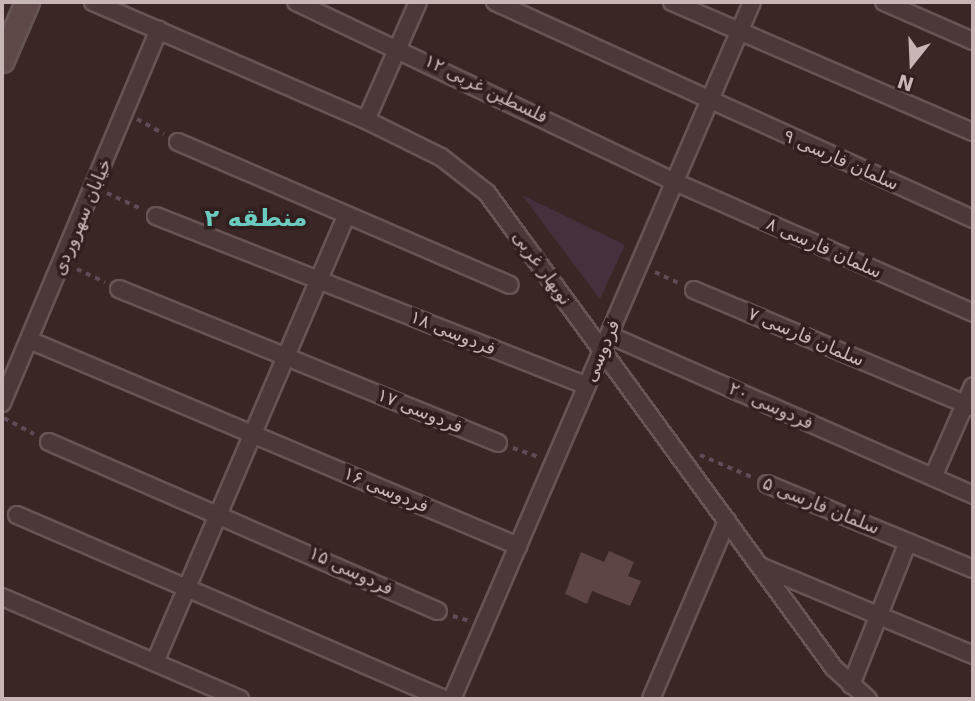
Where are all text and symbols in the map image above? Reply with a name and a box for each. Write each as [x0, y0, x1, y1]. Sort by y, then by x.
north arrow [877, 28, 947, 98]
street label: فلسطین غربی ۱۲ [421, 50, 551, 128]
text: N [895, 70, 916, 96]
street label: سلمان فارسی ۹ [780, 125, 902, 195]
street label: خیابان سهروردی [48, 156, 116, 278]
district label: منطقه ۲ [205, 205, 307, 233]
street label: سلمان فارسی ۸ [763, 213, 885, 283]
street label: نوبهار غربی [508, 227, 576, 309]
street label: سلمان فارسی ۷ [745, 303, 867, 371]
street label: فردوسی ۱۸ [407, 306, 499, 360]
street label: فردوسی [579, 317, 625, 385]
street label: فردوسی ۲۰ [725, 378, 817, 434]
street label: فردوسی ۱۷ [374, 384, 466, 438]
street label: فردوسی ۱۶ [340, 462, 432, 518]
street label: سلمان فارسی ۵ [759, 473, 883, 539]
street label: فردوسی ۱۵ [305, 542, 397, 600]

